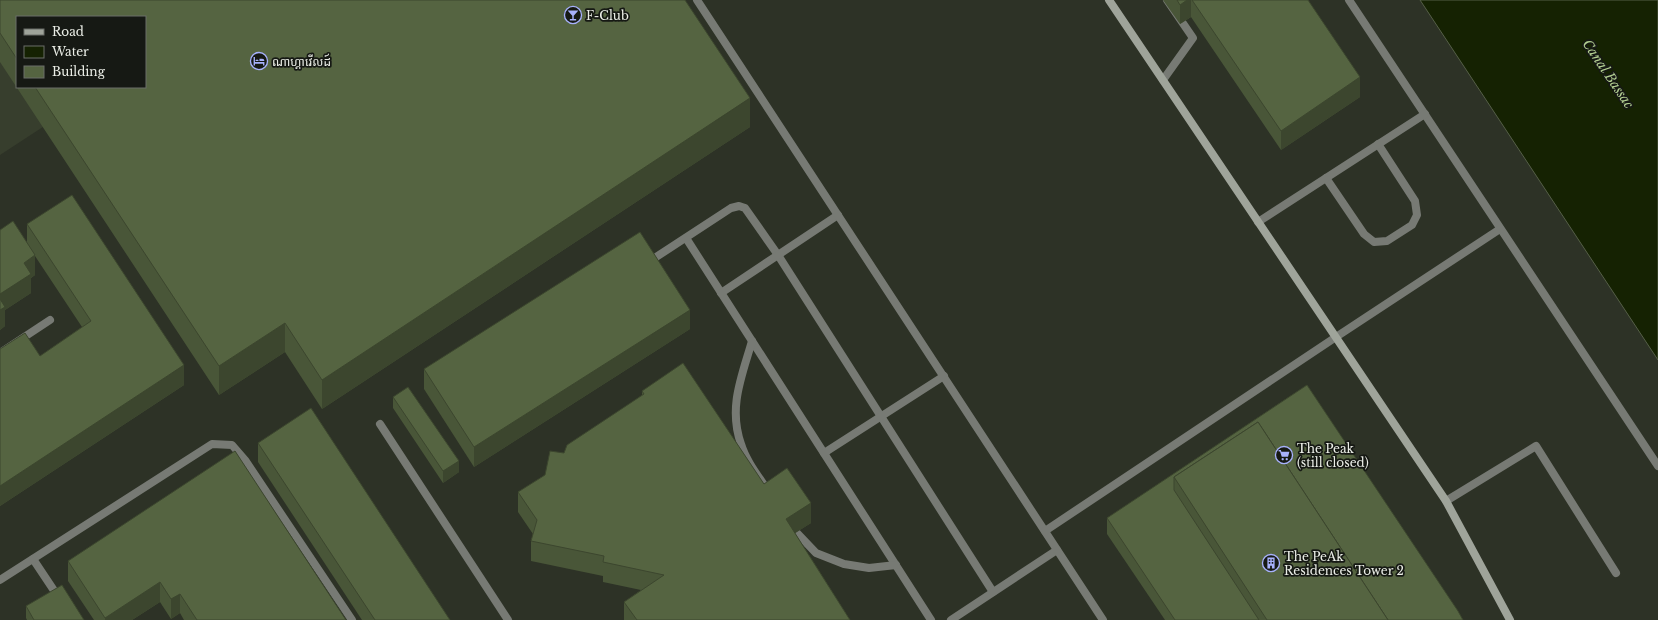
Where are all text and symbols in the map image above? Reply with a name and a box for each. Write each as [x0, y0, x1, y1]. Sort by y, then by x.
bar icon: F-Club [563, 5, 583, 25]
place label: F-Club [586, 8, 629, 23]
legend [16, 16, 146, 88]
text: Road [52, 24, 84, 39]
water label: Canal Bassac [1579, 36, 1637, 112]
text: Water [51, 44, 89, 59]
hotel icon: ណាហ្គាវើលដ៍ [249, 51, 269, 71]
place label: ណាហ្គាវើលដ៍ [272, 53, 331, 69]
text: Building [52, 64, 106, 79]
place label: The Peak (still closed) [1297, 441, 1369, 470]
supermarket icon: The Peak (still closed) [1274, 445, 1294, 465]
place label: The PeAk Residences Tower 2 [1284, 549, 1404, 578]
building icon: The PeAk Residences Tower 2 [1261, 553, 1281, 573]

